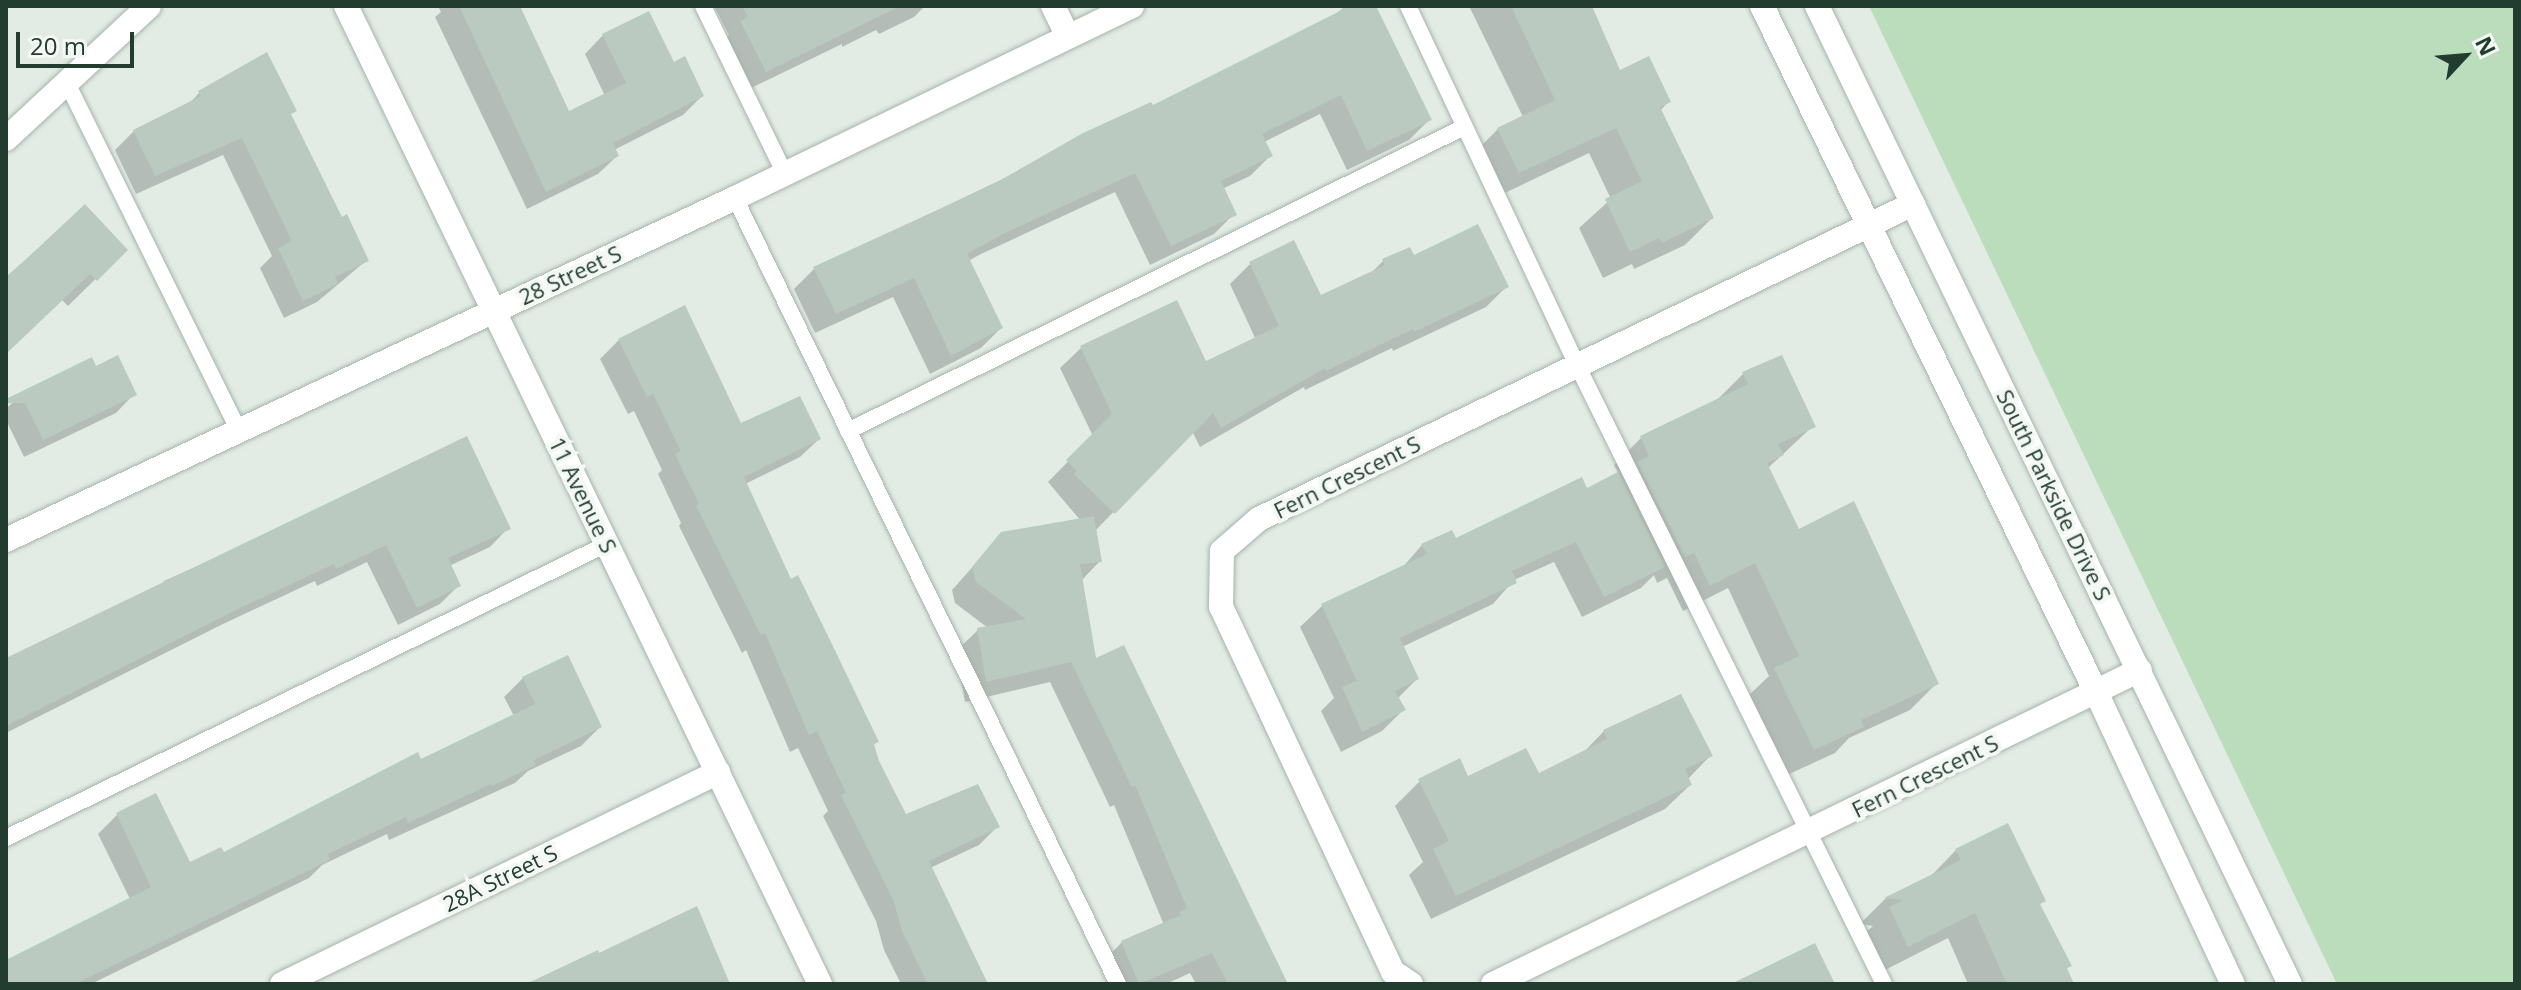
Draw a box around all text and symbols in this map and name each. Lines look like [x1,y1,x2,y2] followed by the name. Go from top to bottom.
[20,16,138,66] scale bar
[2425,16,2505,96] north arrow
[30,29,86,62] text: 20 m
[2469,31,2504,60] text: N
[515,240,625,310] street label: 28 Street S
[1991,385,2117,605] street label: South Parkside Drive S
[1269,430,1425,524] street label: Fern Crescent S
[544,433,622,557] street label: 11 Avenue S
[1847,729,2003,823] street label: Fern Crescent S
[438,839,562,917] street label: 28A Street S

